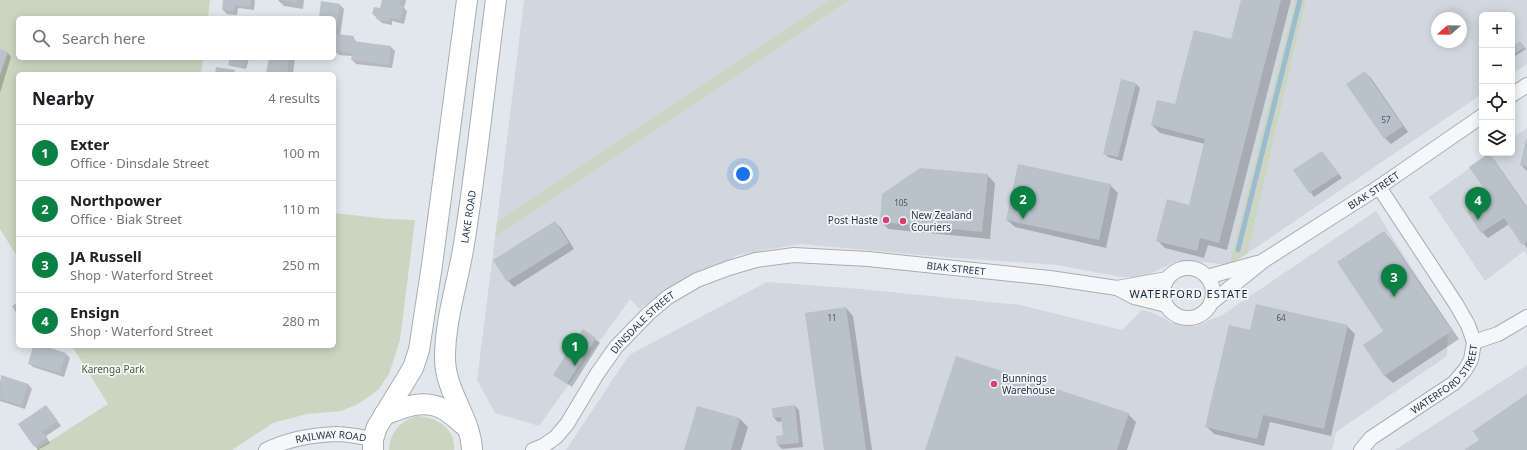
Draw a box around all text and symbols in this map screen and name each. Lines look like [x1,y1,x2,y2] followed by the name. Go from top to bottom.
[1431,12,1467,48] north arrow
[1479,12,1515,156] map controls
[1479,12,1515,48] button: +
[16,16,336,60] search box
[30,27,52,49] icon: search
[62,28,145,48] text: Search here
[1479,48,1515,84] button: −
[1479,84,1515,120] button: locate
[32,87,94,110] text: Nearby
[268,89,320,107] text: 4 results
[1381,114,1391,125] house number: 57
[1479,120,1515,156] button: layers
[70,134,109,154] text: Exter
[41,144,49,162] text: 1
[282,144,320,162] text: 100 m
[70,154,209,172] text: Office · Dinsdale Street
[733,164,753,184] your location
[1345,168,1402,212] street label: BIAK STREET
[1010,186,1036,219] pin: 2
[1465,187,1491,220] pin: 4
[457,189,479,244] street label: LAKE ROAD
[70,190,162,210] text: Northpower
[894,197,908,208] house number: 105
[41,200,49,218] text: 2
[282,200,320,218] text: 110 m
[911,208,972,234] place label: New Zealand Couriers
[70,210,182,228] text: Office · Biak Street
[828,213,878,227] place label: Post Haste
[881,215,891,225] marker: Post Haste
[898,216,908,226] marker: New Zealand Couriers
[70,246,142,266] text: JA Russell
[41,256,49,274] text: 3
[282,256,320,274] text: 250 m
[926,258,987,278] street label: BIAK STREET
[1381,264,1407,297] pin: 3
[70,266,213,284] text: Shop · Waterford Street
[1129,286,1249,301] district label: WATERFORD ESTATE
[607,288,677,356] street label: DINSDALE STREET
[70,302,119,322] text: Ensign
[41,312,49,330] text: 4
[282,312,320,330] text: 280 m
[827,312,837,323] house number: 11
[1276,312,1286,323] house number: 64
[70,322,213,340] text: Shop · Waterford Street
[562,333,588,366] pin: 1
[1408,343,1481,417] street label: WATERFORD STREET
[81,362,145,376] park label: Karenga Park
[1002,371,1055,397] place label: Bunnings Warehouse
[989,379,999,389] marker: Bunnings Warehouse
[294,427,368,446] street label: RAILWAY ROAD

